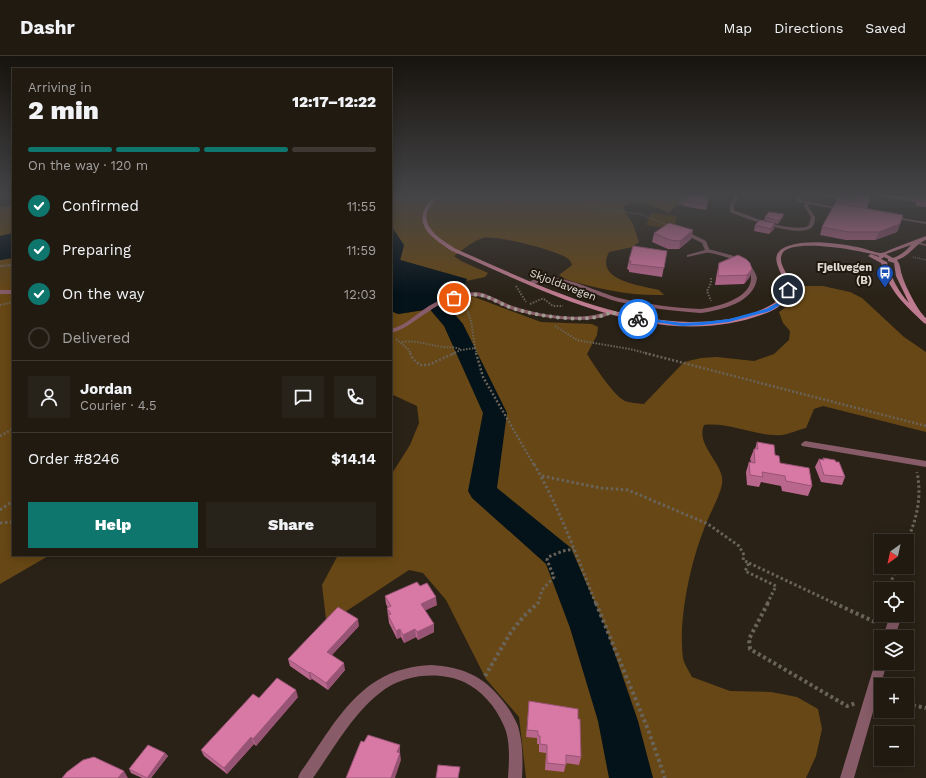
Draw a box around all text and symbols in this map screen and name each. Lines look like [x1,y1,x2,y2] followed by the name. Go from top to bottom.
[20,16,75,39] text: Dashr
[724,20,752,36] text: Map
[774,20,843,36] text: Directions
[865,20,906,36] text: Saved
[28,80,92,95] text: Arriving in
[292,93,376,111] text: 12:17–12:22
[28,95,99,125] text: 2 min
[28,158,148,173] text: On the way · 120 m
[28,195,50,217] icon: check
[62,197,139,215] text: Confirmed
[347,199,376,214] text: 11:55
[28,239,50,261] icon: check
[62,241,131,259] text: Preparing
[346,243,376,258] text: 11:59
[817,261,872,287] place label: Fjellvegen (B)
[875,263,895,288] bus stop icon: Fjellvegen (B)
[528,266,598,304] street label: Skjoldavegen
[771,273,805,307] pin
[777,279,799,301] icon: home
[437,281,471,315] pin
[28,283,50,305] icon: check
[62,285,144,303] text: On the way
[344,287,376,302] text: 12:03
[443,287,465,309] icon: bag
[618,299,658,339] courier
[627,308,649,330] icon: bike
[62,329,130,347] text: Delivered
[28,376,70,418] button: person
[282,376,324,418] button: chat
[334,376,376,418] button: phone
[80,380,132,398] text: Jordan
[80,398,157,413] text: Courier · 4.5
[28,450,119,468] text: Order #8246
[331,450,376,468] text: $14.14
[28,502,198,548] button: Help
[206,502,376,548] button: Share
[874,534,914,574] north arrow
[874,534,914,766] map controls
[874,582,914,622] button: locate
[874,630,914,670] button: layers
[874,678,914,718] button: +
[874,726,914,766] button: −

